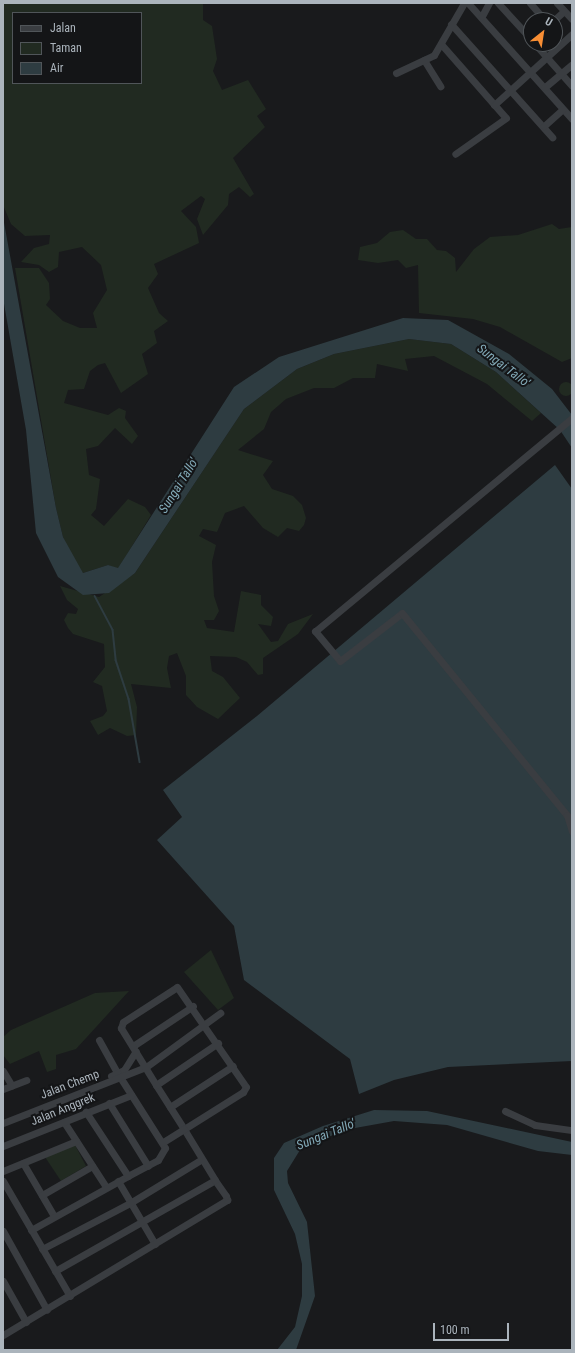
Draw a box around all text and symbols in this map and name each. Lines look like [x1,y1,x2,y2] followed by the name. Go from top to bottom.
[12,12,142,84] legend
[523,12,563,52] north arrow
[543,15,555,29] text: U
[50,21,76,35] text: Jalan
[50,41,82,55] text: Taman
[50,61,63,75] text: Air
[473,341,533,391] water label: Sungai Tallo'
[156,455,202,517] water label: Sungai Tallo'
[39,1067,101,1103] street label: Jalan Chemp
[29,1091,97,1129] street label: Jalan Anggrek
[294,1116,358,1154] water label: Sungai Tallo'
[435,1315,511,1341] scale bar
[440,1323,470,1337] text: 100 m

